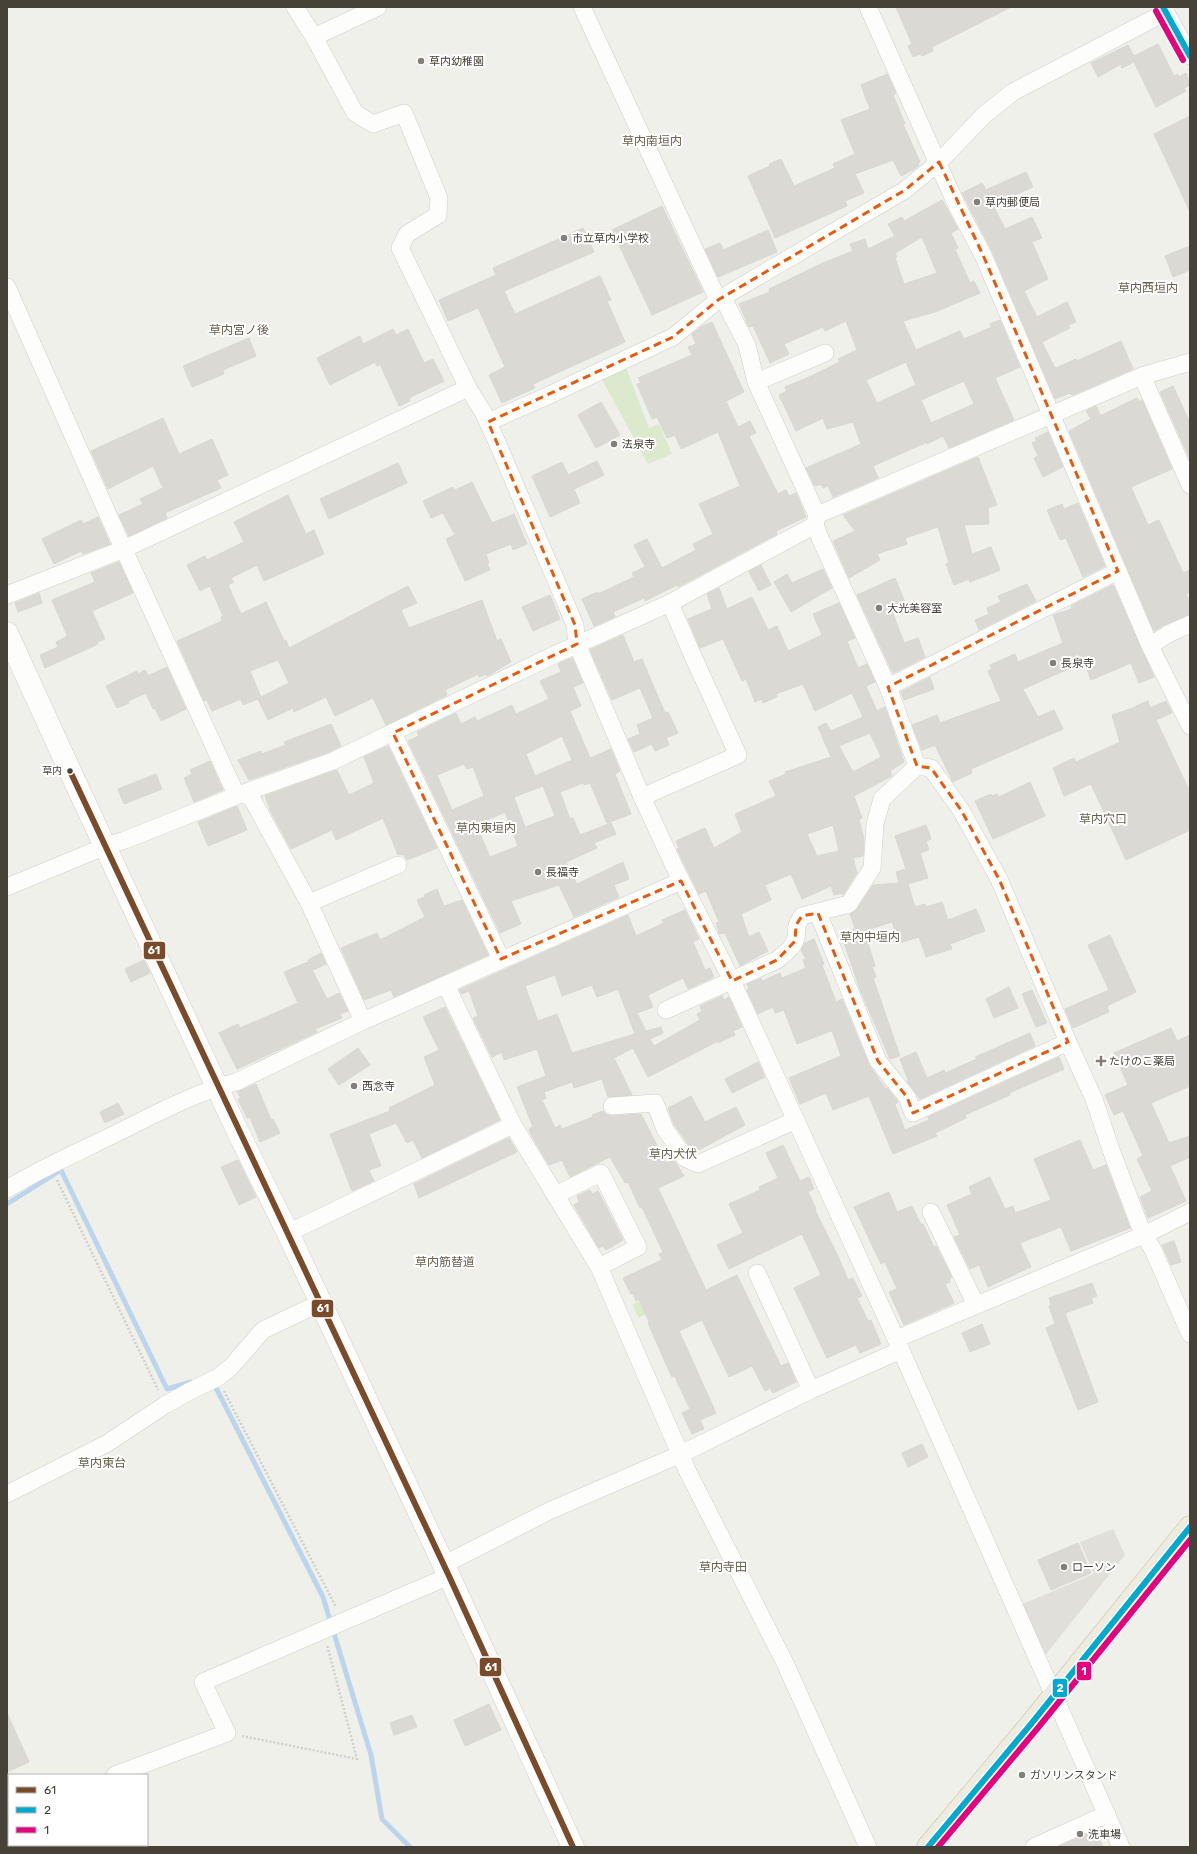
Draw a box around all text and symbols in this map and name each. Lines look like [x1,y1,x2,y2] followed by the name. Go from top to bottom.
[429,55,484,68] place label: 草内幼稚園
[416,56,426,66] marker: 草内幼稚園
[622,134,682,148] district label: 草内南垣内
[985,196,1040,209] place label: 草内郵便局
[972,197,982,207] marker: 草内郵便局
[572,232,649,245] place label: 市立草内小学校
[559,233,569,243] marker: 市立草内小学校
[1118,281,1178,295] district label: 草内西垣内
[209,323,269,337] district label: 草内宮ノ後
[622,438,655,451] place label: 法泉寺
[609,439,619,449] marker: 法泉寺
[887,602,942,615] place label: 大光美容室
[874,603,884,613] marker: 大光美容室
[1061,657,1094,670] place label: 長泉寺
[1048,658,1058,668] marker: 長泉寺
[42,765,62,777] place label: 草内
[65,766,75,776] marker: 草内
[1079,812,1127,826] district label: 草内穴口
[456,821,516,835] district label: 草内東垣内
[546,866,579,879] place label: 長福寺
[533,867,543,877] marker: 長福寺
[840,930,900,944] district label: 草内中垣内
[143,941,166,960] line badge: 61
[148,944,160,957] text: 61
[1109,1055,1175,1068] place label: たけのこ薬局
[1096,1056,1106,1066] marker: たけのこ薬局
[362,1080,395,1093] place label: 西念寺
[349,1081,359,1091] marker: 西念寺
[649,1147,697,1161] district label: 草内犬伏
[415,1255,475,1269] district label: 草内筋替道
[311,1299,334,1318] line badge: 61
[317,1302,329,1315] text: 61
[78,1456,126,1470] district label: 草内東台
[699,1560,747,1574] district label: 草内寺田
[1072,1561,1116,1574] place label: ローソン
[1059,1562,1069,1572] marker: ローソン
[479,1657,502,1677] line badge: 61
[485,1661,497,1674] text: 61
[1076,1661,1092,1681] line badge: 1
[1081,1665,1087,1678] text: 1
[1052,1678,1068,1698] line badge: 2
[1056,1682,1064,1695] text: 2
[1030,1769,1118,1782] place label: ガソリンスタンド
[1017,1770,1027,1780] marker: ガソリンスタンド
[8,1774,148,1846] legend
[44,1783,56,1797] text: 61
[44,1803,51,1817] text: 2
[44,1823,49,1837] text: 1
[1088,1828,1121,1841] place label: 洗車場
[1075,1829,1085,1839] marker: 洗車場

